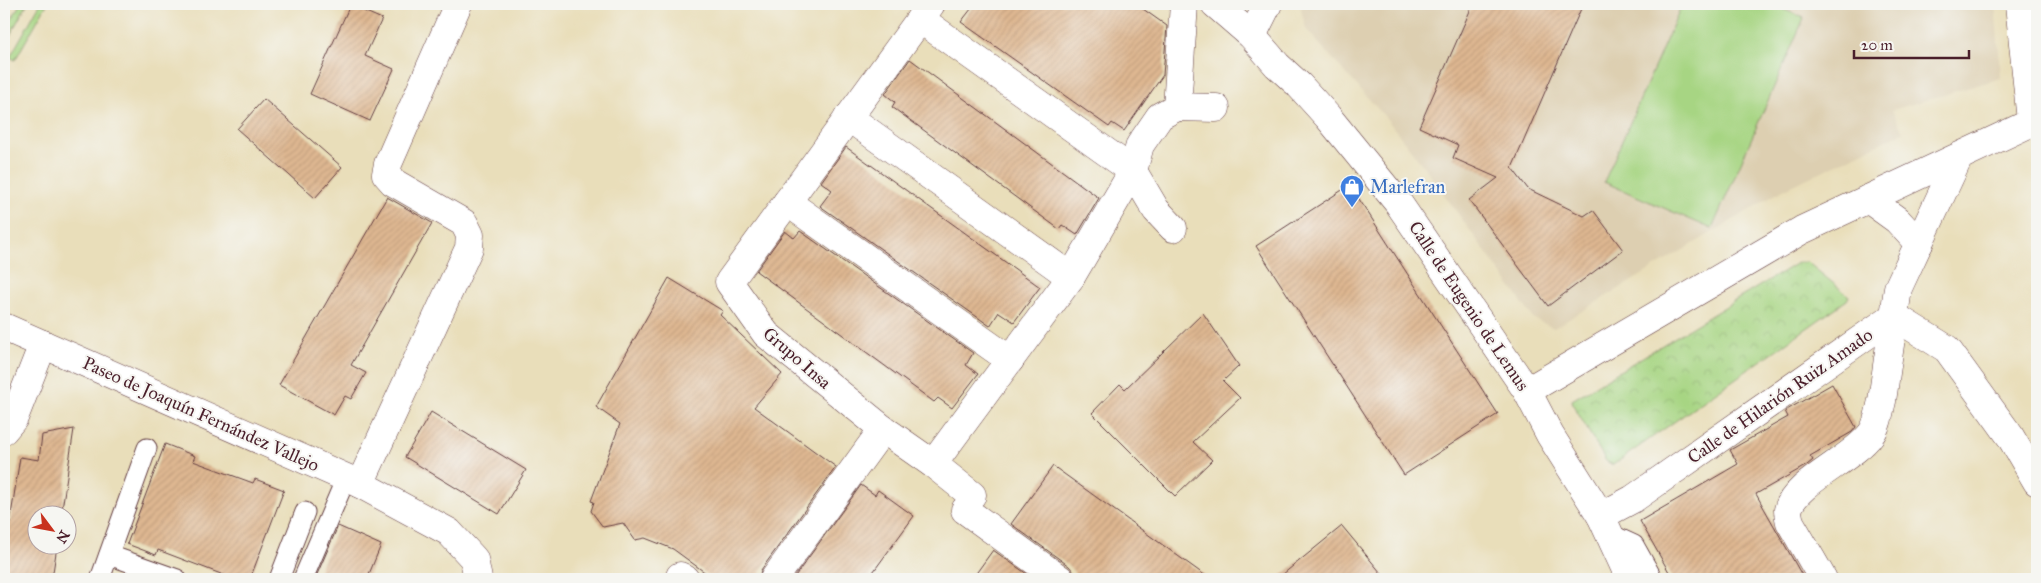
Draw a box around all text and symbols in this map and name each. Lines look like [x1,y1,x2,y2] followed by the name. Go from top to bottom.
[1854,28,1968,60] scale bar
[1861,36,1893,54] text: 20 m
[1339,174,1365,208] shop icon: Marlefran
[1370,176,1446,198] place label: Marlefran
[1403,217,1534,396] street label: Calle de Eugenio de Lemus
[758,322,836,394] street label: Grupo Insa
[1683,324,1877,468] street label: Calle de Hilarión Ruiz Amado
[79,352,323,477] street label: Paseo de Joaquín Fernández Vallejo
[28,506,78,556] north arrow
[52,527,73,546] text: N

